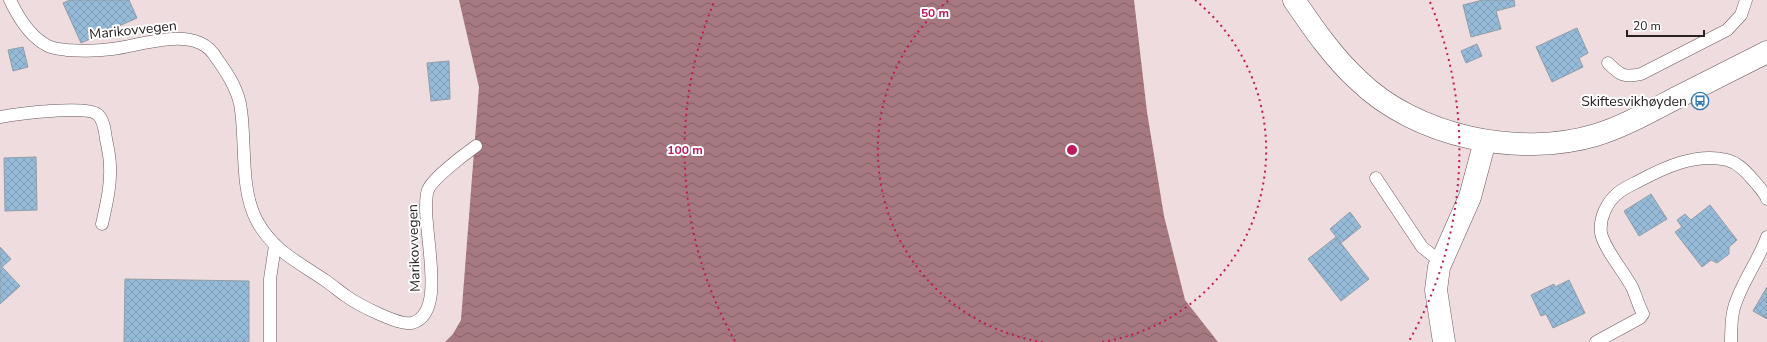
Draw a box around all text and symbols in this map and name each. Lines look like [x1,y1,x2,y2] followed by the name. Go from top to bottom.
[921,5,949,21] text: 50 m
[1627,12,1704,38] scale bar
[88,16,178,44] street label: Marikovvegen
[1633,18,1661,34] text: 20 m
[1690,91,1710,111] bus stop icon: Skiftesvikhøyden
[1581,92,1687,111] place label: Skiftesvikhøyden
[667,142,703,158] text: 100 m
[1065,143,1079,157] centre of rings
[403,204,425,292] street label: Marikovvegen

